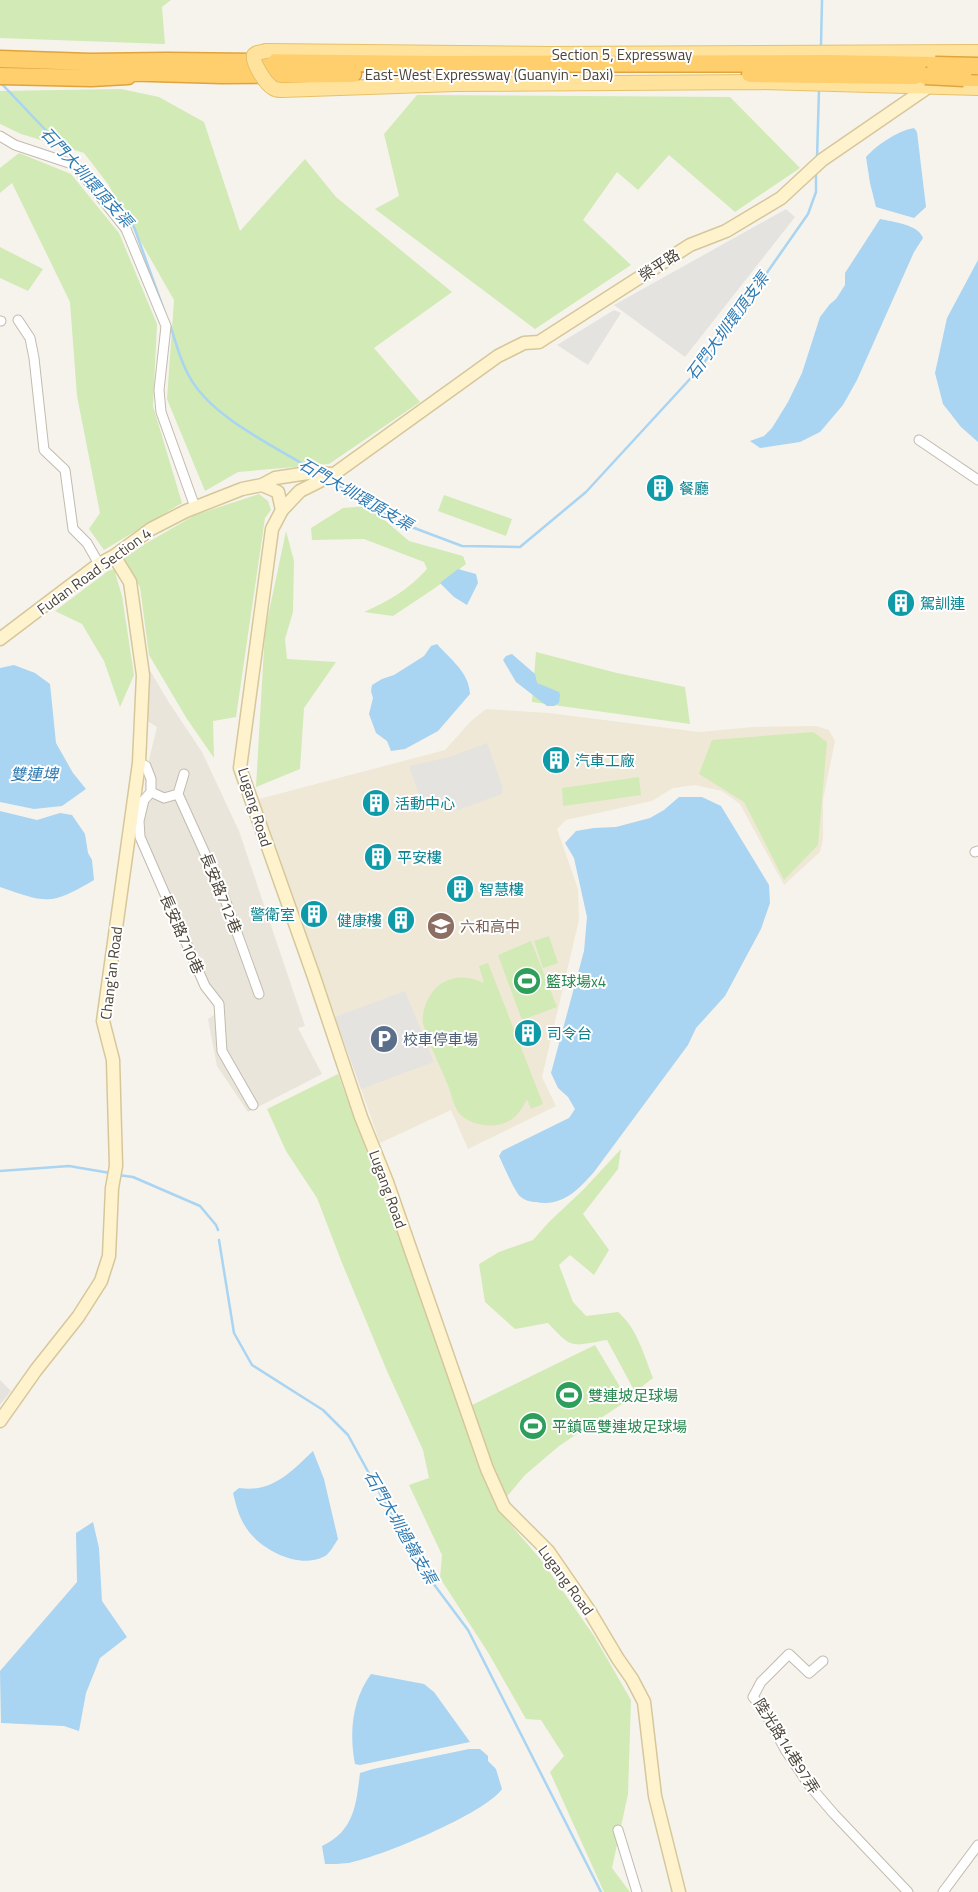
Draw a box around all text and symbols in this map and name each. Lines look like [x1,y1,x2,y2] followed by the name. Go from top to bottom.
[552,43,692,66] street label: Section 5, Expressway
[365,63,613,86] street label: East-West Expressway (Guanyin - Daxi)
[35,121,140,234] water label: 石門大圳環頂支渠
[634,243,684,287] street label: 榮平路
[680,266,775,385] water label: 石門大圳環頂支渠
[295,452,419,537] water label: 石門大圳環頂支渠
[645,473,675,503] building icon: 餐廳
[679,477,709,500] place label: 餐廳
[32,522,156,620] street label: Fudan Road Section 4
[886,588,916,618] building icon: 駕訓連
[920,592,965,615] place label: 駕訓連
[541,745,571,775] building icon: 汽車工廠
[575,749,635,772] place label: 汽車工廠
[10,762,60,786] water label: 雙連埤
[232,765,278,849] street label: Lugang Road
[361,788,391,818] building icon: 活動中心
[395,792,455,815] place label: 活動中心
[363,842,393,872] building icon: 平安樓
[397,846,442,869] place label: 平安樓
[194,849,248,937] street label: 長安路712巷
[445,874,475,904] building icon: 智慧樓
[479,878,524,901] place label: 智慧樓
[154,890,210,978] street label: 長安路710巷
[299,899,329,929] building icon: 警衛室
[250,903,295,926] place label: 警衛室
[386,905,416,935] building icon: 健康樓
[337,909,382,932] place label: 健康樓
[426,911,456,941] school or university icon: 六和高中
[460,915,520,938] place label: 六和高中
[94,925,128,1021] street label: Chang'an Road
[512,966,542,996] sports icon: 籃球場x4
[546,970,606,993] place label: 籃球場x4
[513,1018,543,1048] building icon: 司令台
[547,1022,592,1045] place label: 司令台
[369,1024,399,1054] parking icon: 校車停車場
[403,1028,478,1051] place label: 校車停車場
[363,1147,413,1231] street label: Lugang Road
[554,1380,584,1410] sports icon: 雙連坡足球場
[588,1384,678,1407] place label: 雙連坡足球場
[518,1411,548,1441] sports icon: 平鎮區雙連坡足球場
[552,1415,687,1438] place label: 平鎮區雙連坡足球場
[359,1466,444,1590] water label: 石門大圳過嶺支渠
[533,1540,599,1620] street label: Lugang Road
[748,1694,826,1798] street label: 陸光路14巷97弄

